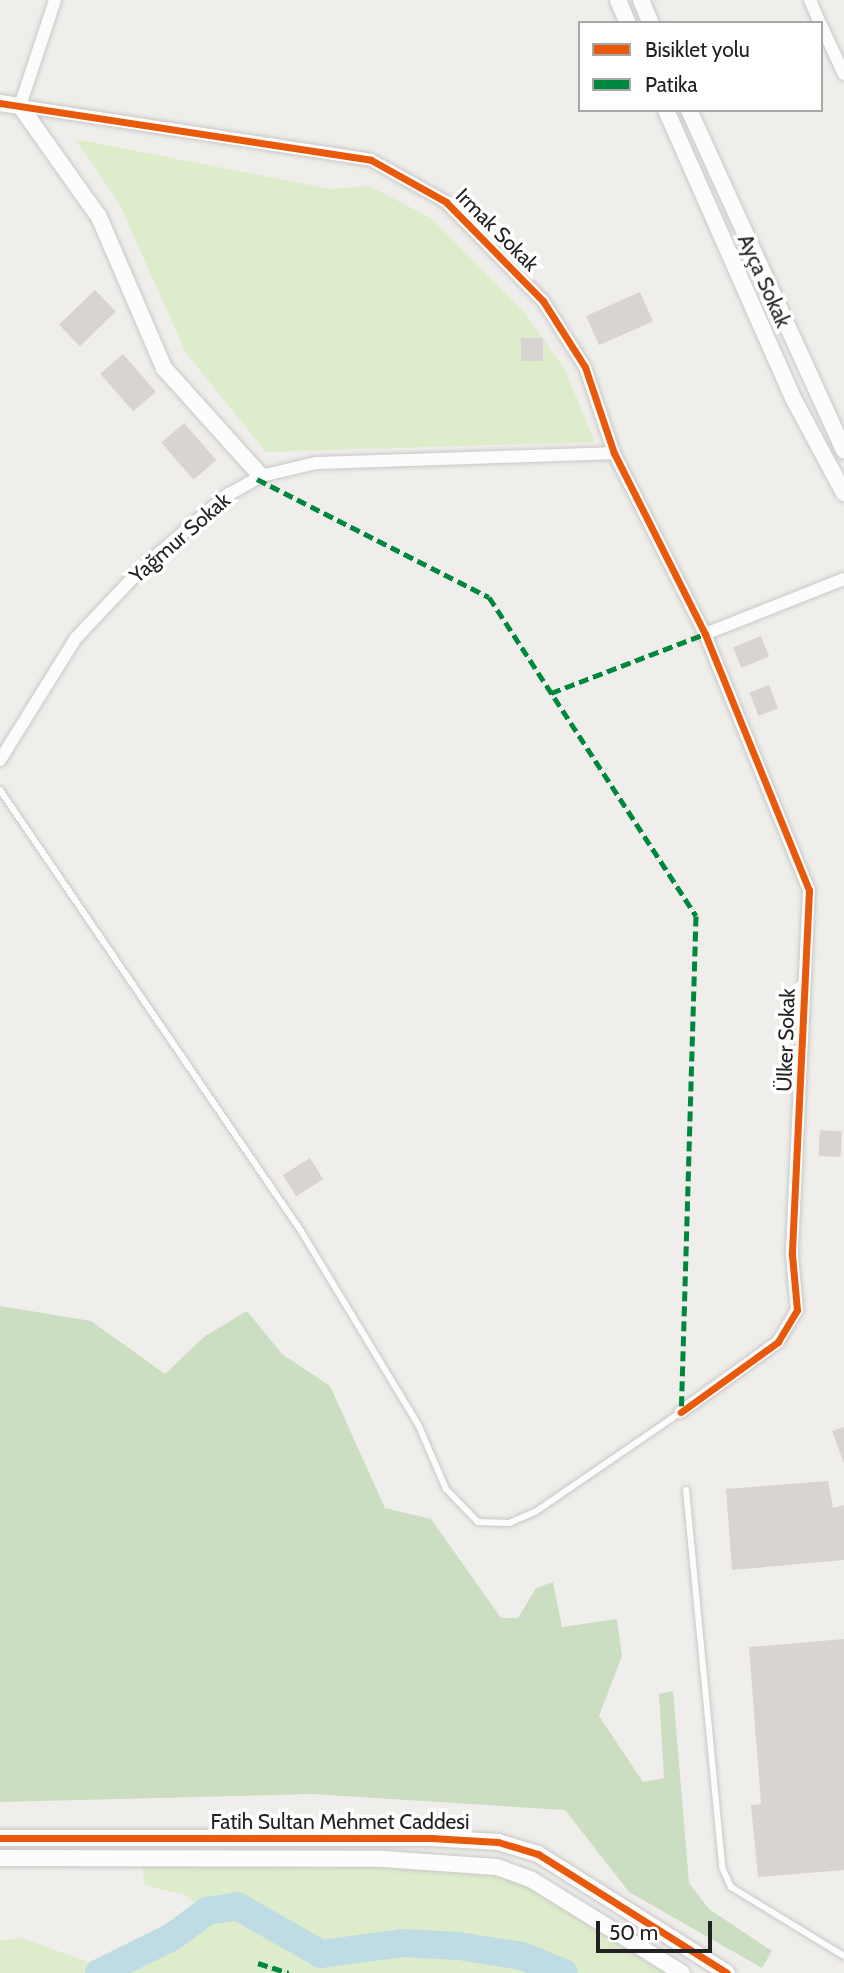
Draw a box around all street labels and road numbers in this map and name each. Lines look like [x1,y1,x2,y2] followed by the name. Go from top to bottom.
[450,183,544,277] street label: Irmak Sokak
[732,230,796,332] street label: Ayça Sokak
[125,488,235,588] street label: Yağmur Sokak
[772,988,800,1092] street label: Ülker Sokak
[210,1809,470,1835] street label: Fatih Sultan Mehmet Caddesi

